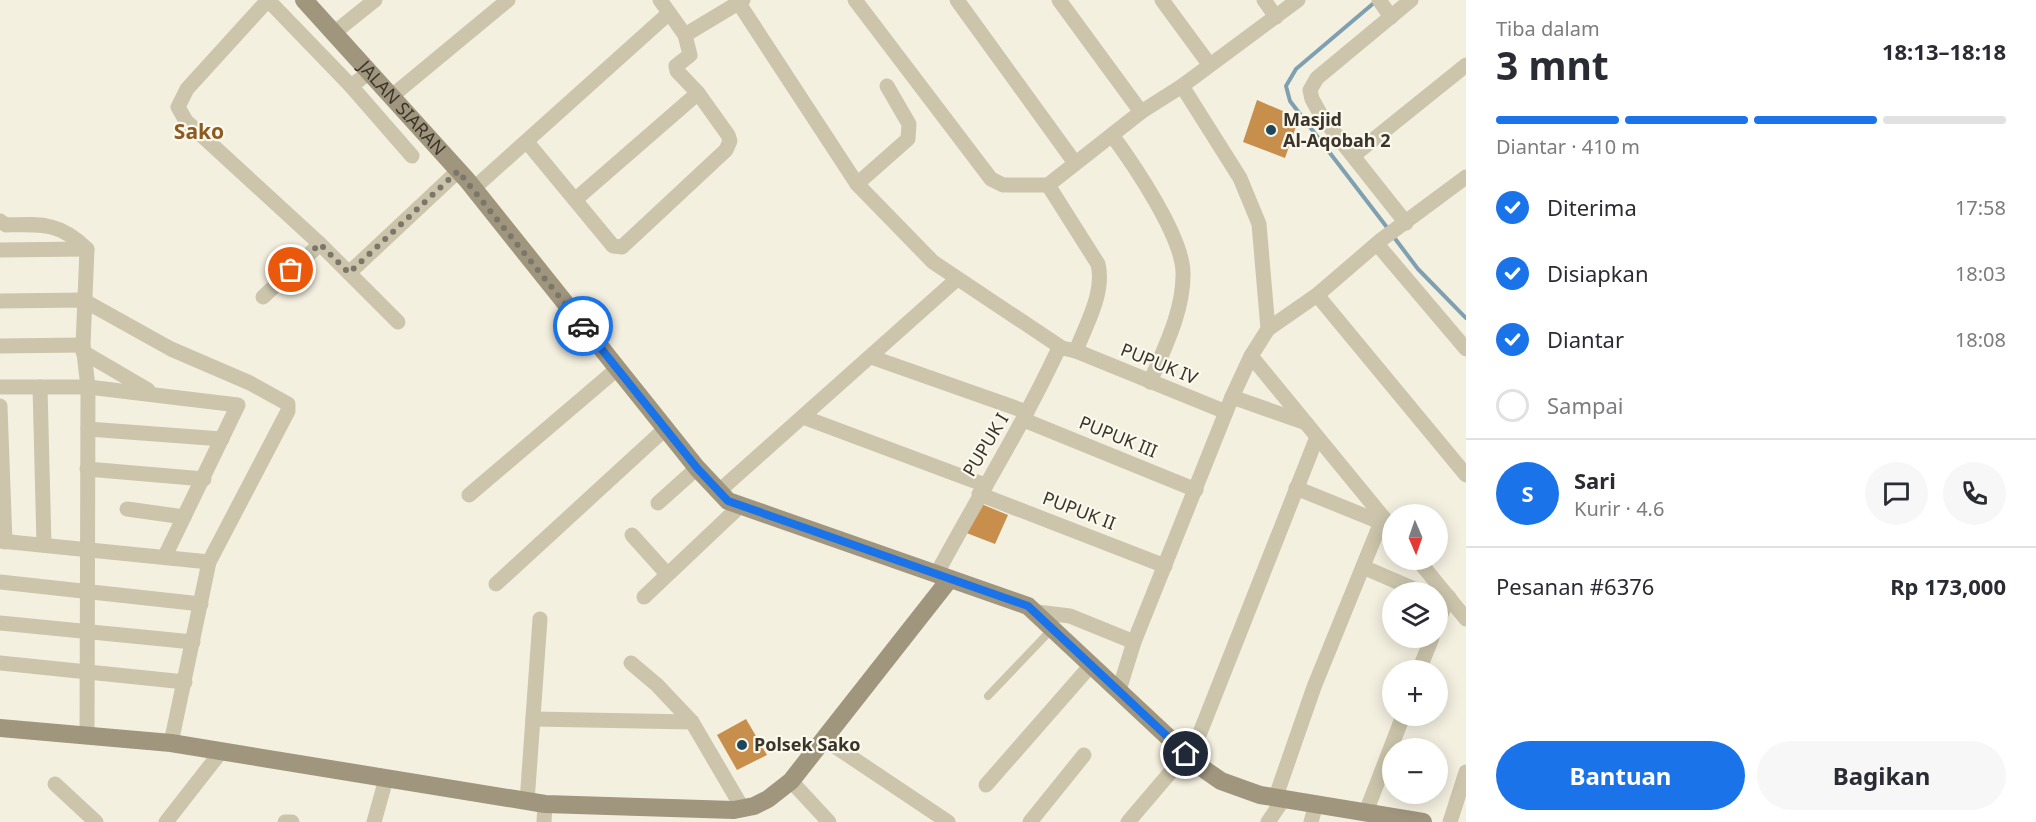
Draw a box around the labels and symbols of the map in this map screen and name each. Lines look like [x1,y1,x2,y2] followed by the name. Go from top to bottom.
[352,54,452,160] street label: JALAN SIARAN
[1283,107,1391,152] place label: Masjid Al-Aqobah 2
[174,117,224,145] district label: Sako
[1264,123,1278,137] marker: Masjid Al-Aqobah 2
[265,244,316,295] pin
[553,296,613,356] courier
[1117,337,1202,389] street label: PUPUK IV
[957,408,1013,481] street label: PUPUK I
[1076,410,1161,463] street label: PUPUK III
[1040,485,1119,535] street label: PUPUK II
[1382,504,1448,570] north arrow
[1160,728,1211,779] pin
[754,732,861,756] place label: Polsek Sako
[735,738,749,752] marker: Polsek Sako

